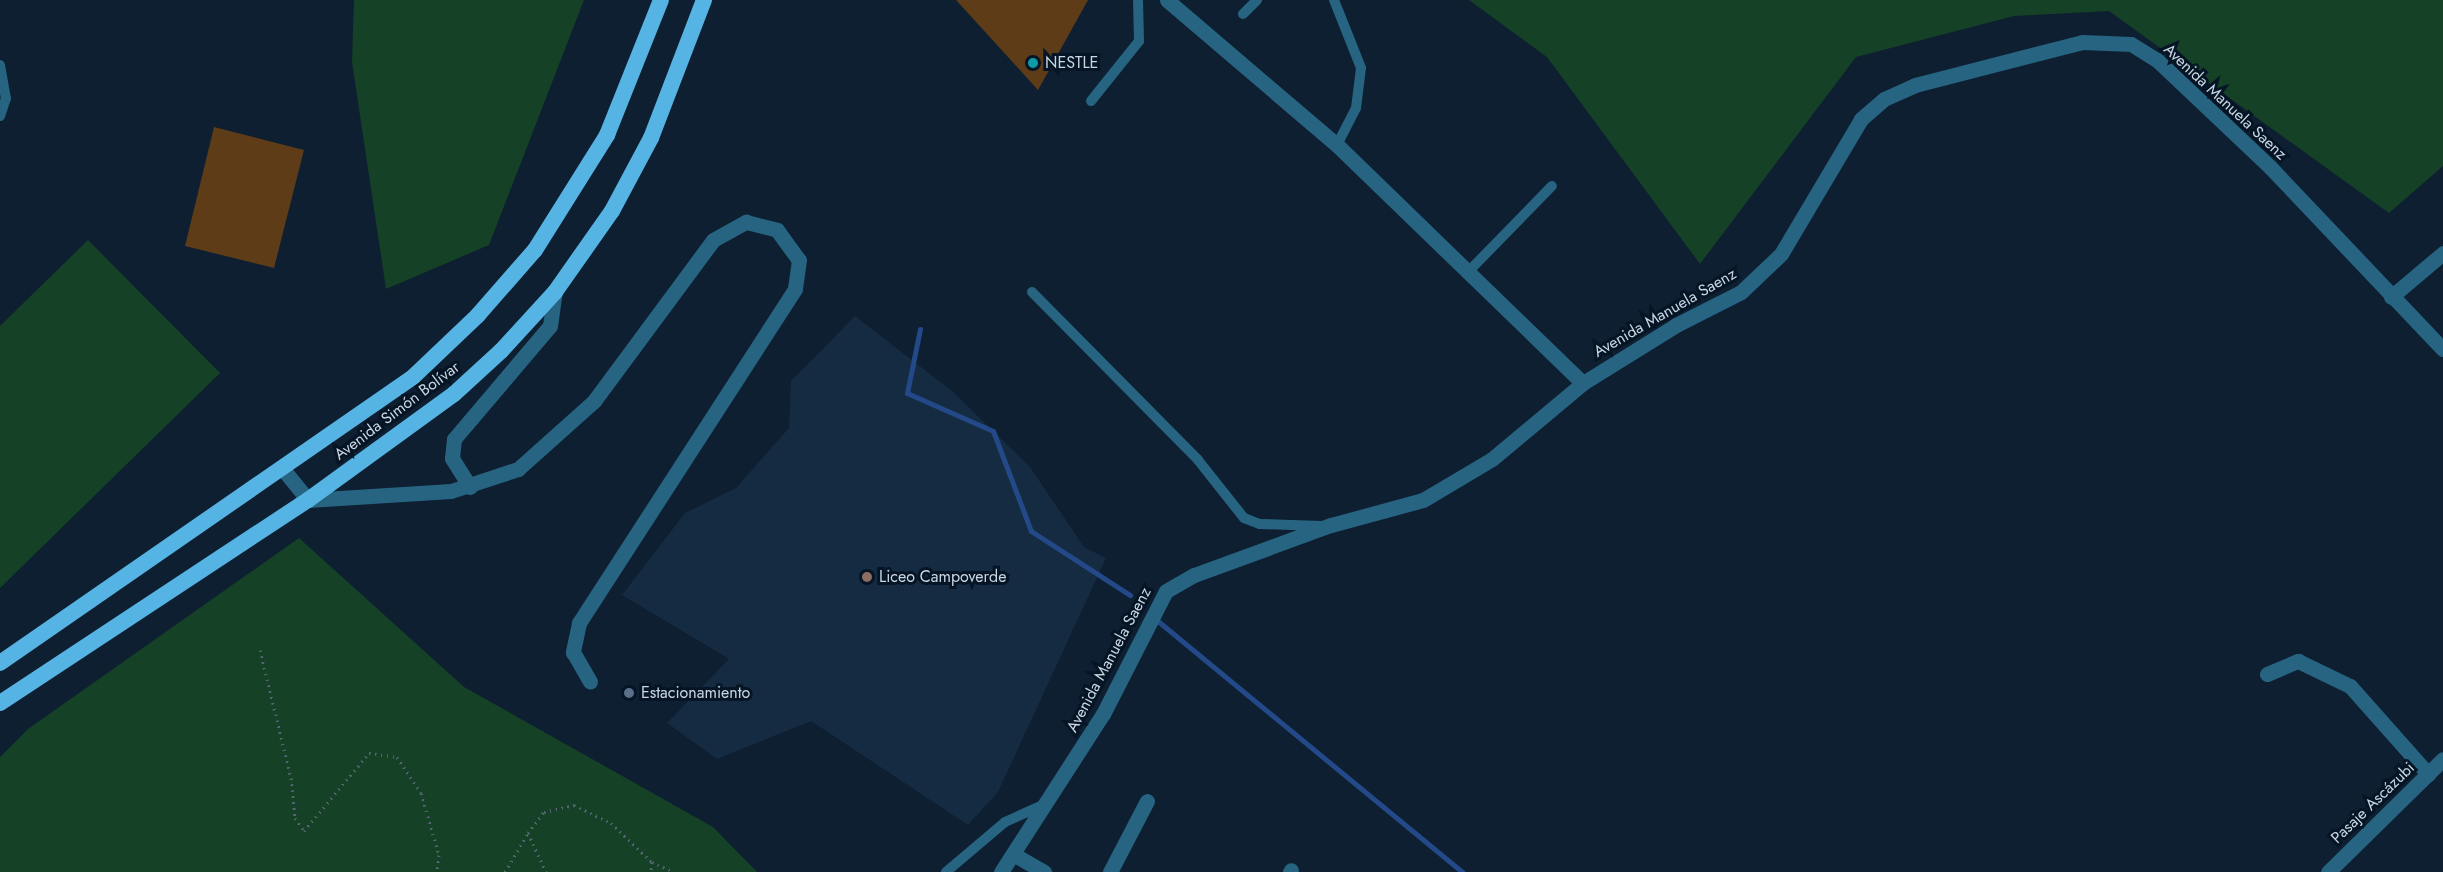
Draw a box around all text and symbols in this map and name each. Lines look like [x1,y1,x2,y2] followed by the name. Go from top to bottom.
[2159,40,2291,164] street label: Avenida Manuela Saenz
[1045,53,1098,73] place label: NESTLE
[1026,56,1040,70] marker: NESTLE
[1590,264,1740,362] street label: Avenida Manuela Saenz
[331,358,463,464] street label: Avenida Simón Bolívar
[879,567,1006,587] place label: Liceo Campoverde
[860,570,874,584] marker: Liceo Campoverde
[1063,584,1155,736] street label: Avenida Manuela Saenz
[641,683,750,703] place label: Estacionamiento
[622,686,636,700] marker: Estacionamiento
[2327,758,2419,848] street label: Pasaje Ascázubi

